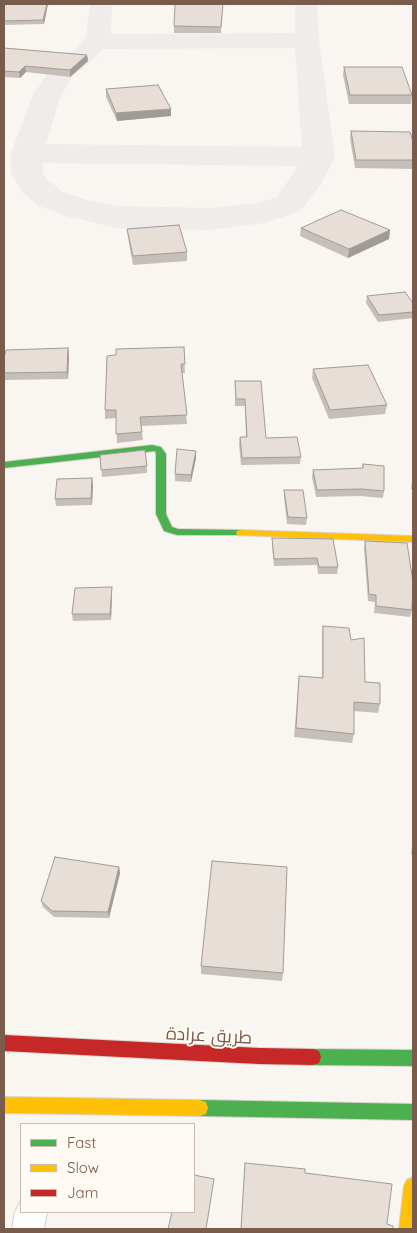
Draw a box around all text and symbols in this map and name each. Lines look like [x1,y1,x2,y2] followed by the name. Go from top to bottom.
[165,1023,253,1049] street label: طريق عرادة
[20,1123,195,1213] legend
[67,1133,96,1152] text: Fast
[67,1158,99,1177] text: Slow
[67,1183,98,1202] text: Jam

